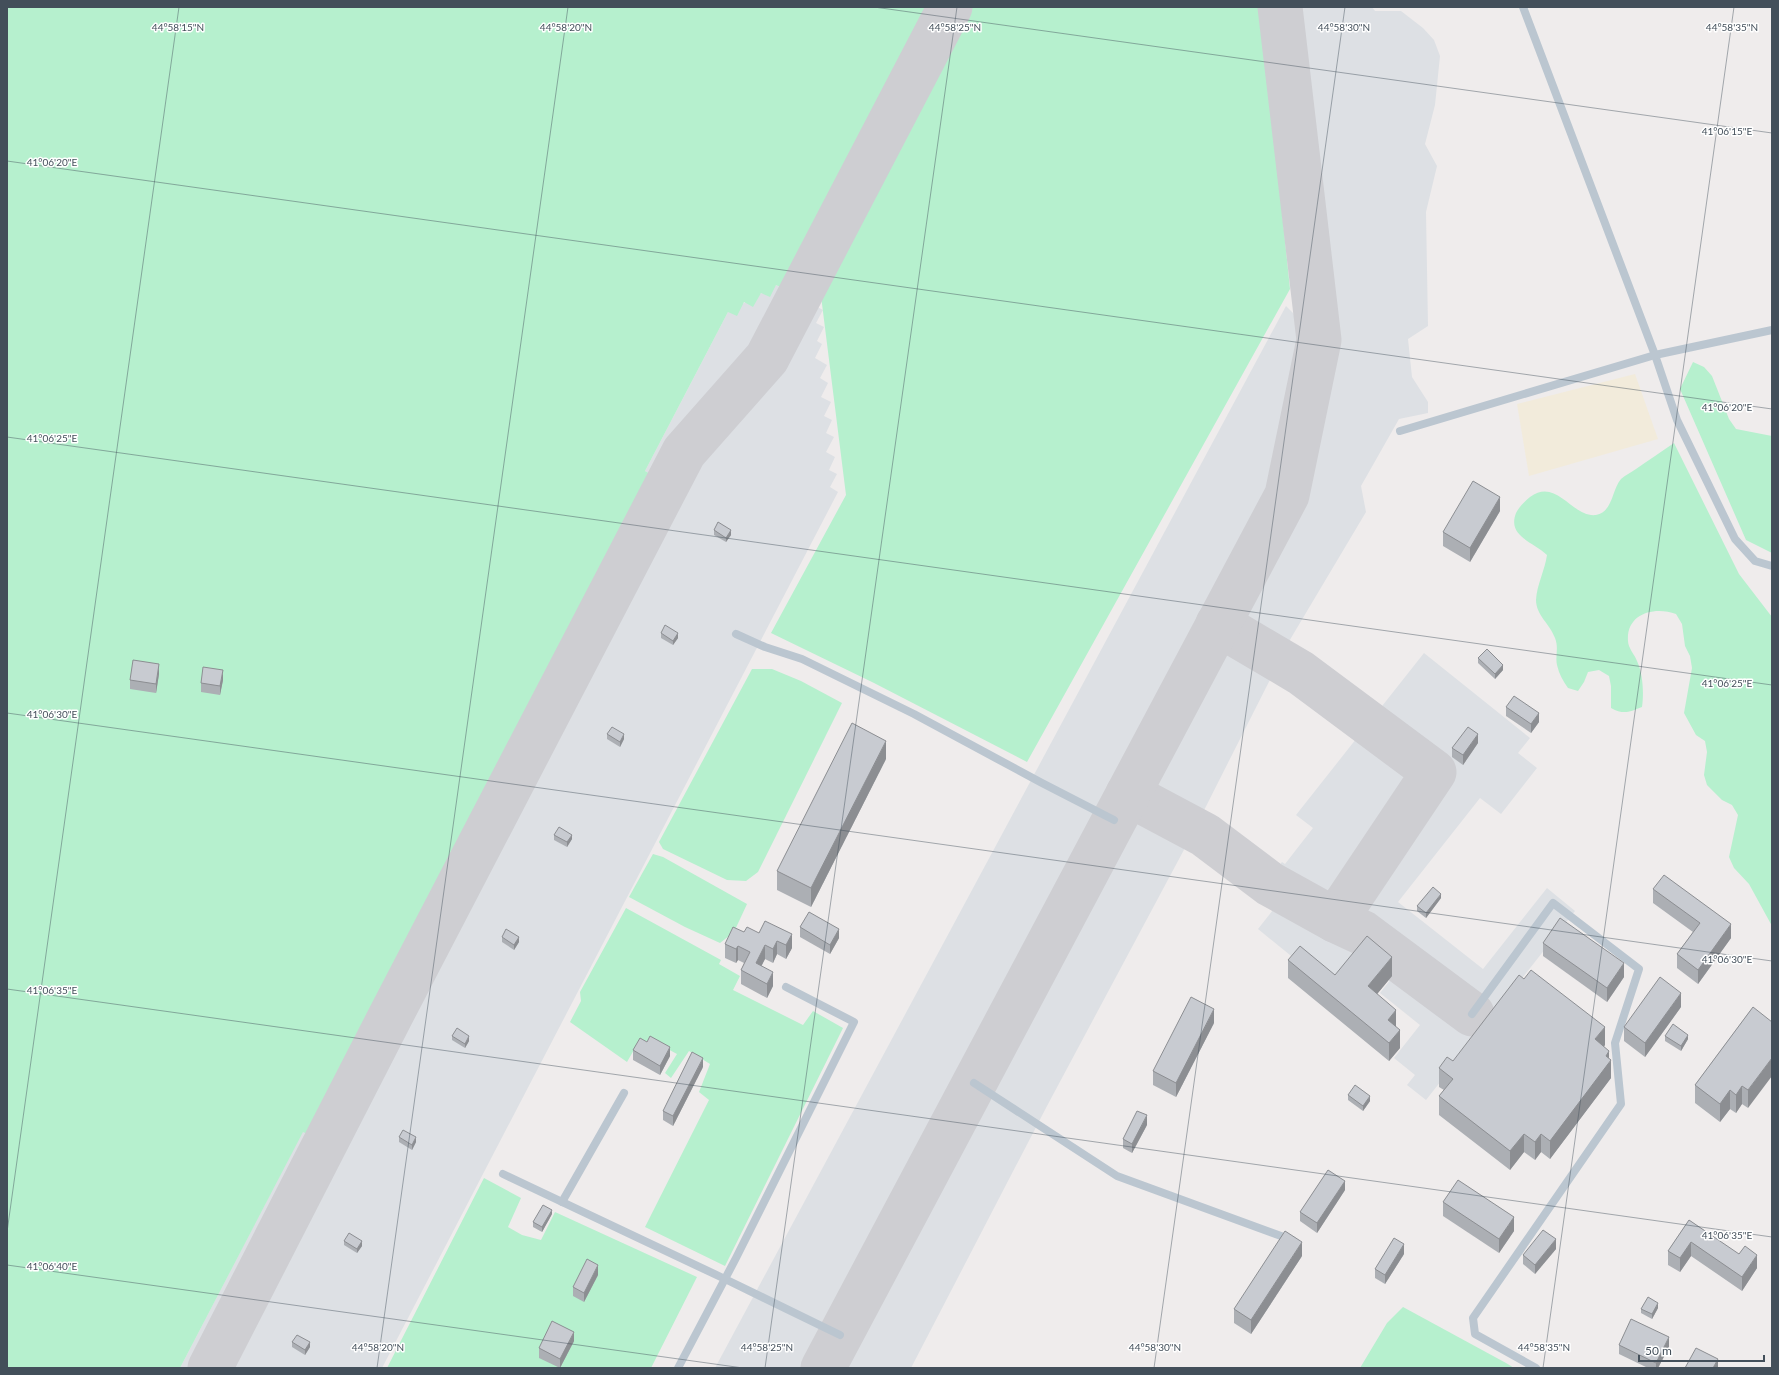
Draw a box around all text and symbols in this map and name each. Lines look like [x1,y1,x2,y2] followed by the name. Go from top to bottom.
[152,21,204,33] text: 44°58'15"N
[540,21,592,33] text: 44°58'20"N
[929,21,981,33] text: 44°58'25"N
[1318,21,1370,33] text: 44°58'30"N
[1706,21,1758,33] text: 44°58'35"N
[1702,125,1752,137] text: 41°06'15"E
[27,156,77,168] text: 41°06'20"E
[1702,401,1752,413] text: 41°06'20"E
[27,432,77,444] text: 41°06'25"E
[1702,677,1752,689] text: 41°06'25"E
[27,708,77,720] text: 41°06'30"E
[1702,953,1752,965] text: 41°06'30"E
[27,984,77,996] text: 41°06'35"E
[1702,1229,1752,1241] text: 41°06'35"E
[27,1260,77,1272] text: 41°06'40"E
[1639,1337,1764,1363] scale bar
[352,1341,404,1353] text: 44°58'20"N
[741,1341,793,1353] text: 44°58'25"N
[1129,1341,1181,1353] text: 44°58'30"N
[1518,1341,1570,1353] text: 44°58'35"N
[1645,1343,1672,1358] text: 50 m

